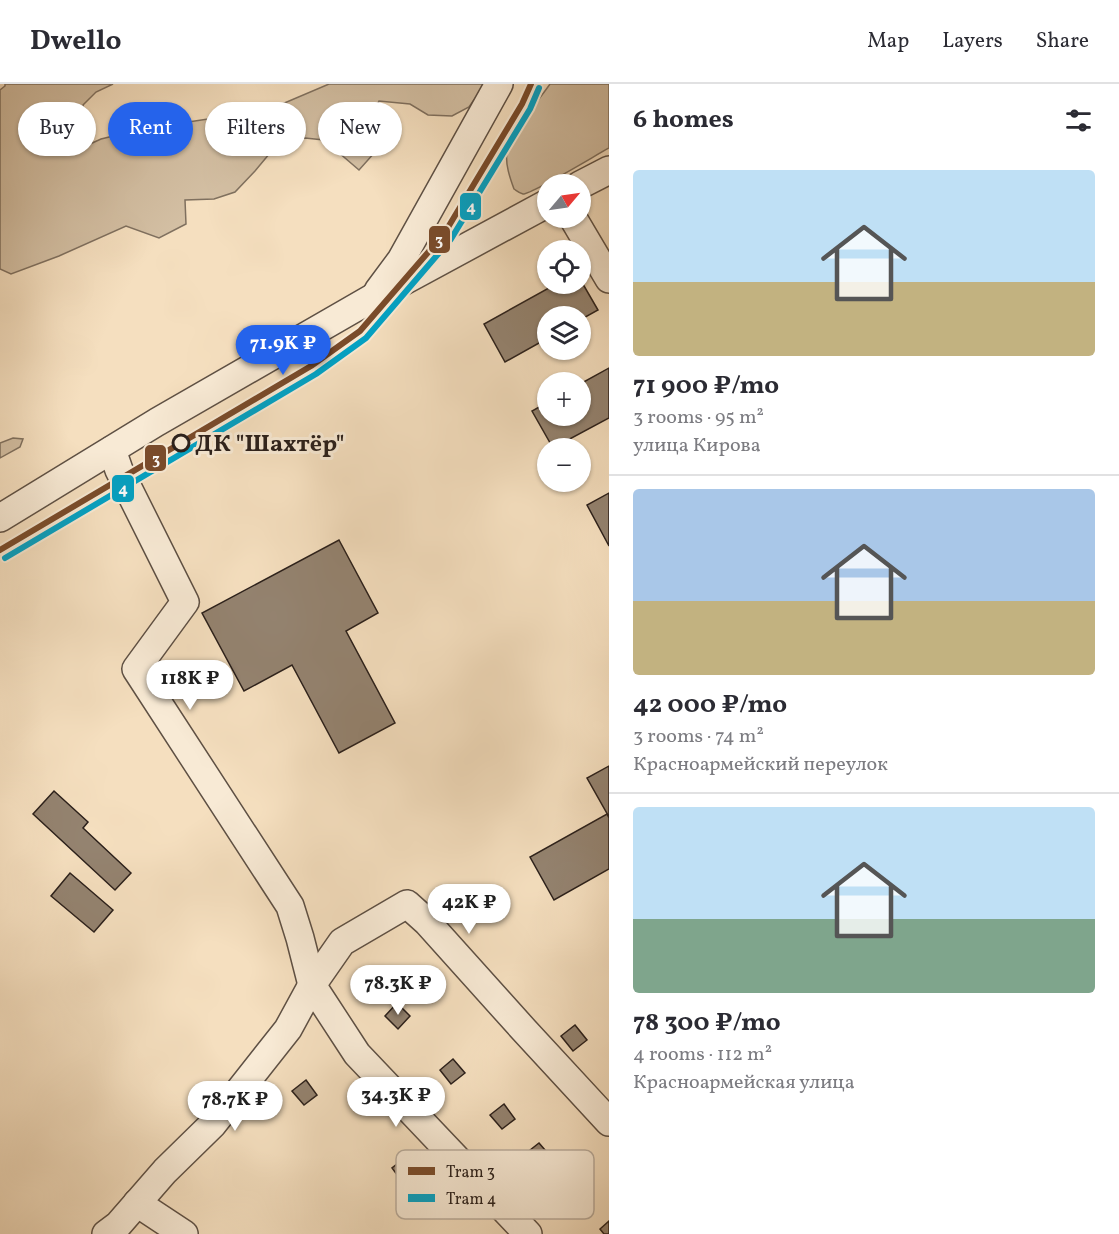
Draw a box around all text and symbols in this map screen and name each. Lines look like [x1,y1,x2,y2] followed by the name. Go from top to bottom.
[30,22,122,61] text: Dwello
[867,27,909,56] text: Map
[942,27,1003,56] text: Layers
[1036,27,1089,56] text: Share
[18,102,96,156] chip: Buy
[108,102,193,156] chip: Rent
[205,102,306,156] chip: Filters
[318,102,402,156] chip: New
[633,102,734,138] text: 6 homes
[1062,104,1095,137] icon: filters
[537,174,591,228] north arrow
[537,174,591,492] map controls
[459,192,482,221] line badge: 4
[466,197,476,219] text: 4
[810,209,918,317] icon: home
[428,225,451,254] line badge: 3
[435,230,443,252] text: 3
[537,240,591,294] button: locate
[537,306,591,360] button: layers
[228,325,338,376] pin: 71.9K ₽
[250,330,316,358] text: 71.9K ₽
[633,368,779,404] text: 71 900 ₽/mo
[537,372,591,426] button: +
[633,404,764,432] text: 3 rooms · 95 m²
[195,428,345,462] place label: ДК "Шахтёр"
[633,432,761,460] text: улица Кирова
[172,434,190,452] marker: ДК "Шахтёр"
[537,438,591,492] button: −
[144,444,167,472] line badge: 3
[152,449,160,471] text: 3
[111,474,135,503] line badge: 4
[118,479,128,501] text: 4
[810,528,918,636] icon: home
[141,660,239,711] pin: 118K ₽
[160,665,220,693] text: 118K ₽
[633,687,787,723] text: 42 000 ₽/mo
[633,723,764,751] text: 3 rooms · 74 m²
[633,751,888,779] text: Красноармейский переулок
[810,846,918,954] icon: home
[427,884,511,935] pin: 42K ₽
[442,889,496,917] text: 42K ₽
[343,965,453,1016] pin: 78.3K ₽
[364,970,432,998] text: 78.3K ₽
[633,1005,781,1041] text: 78 300 ₽/mo
[633,1041,772,1069] text: 4 rooms · 112 m²
[633,1069,855,1097] text: Красноармейская улица
[341,1077,451,1128] pin: 34.3K ₽
[180,1081,290,1132] pin: 78.7K ₽
[361,1082,431,1110] text: 34.3K ₽
[202,1086,268,1114] text: 78.7K ₽
[396,1150,594,1219] legend
[446,1162,495,1184] text: Tram 3
[446,1189,496,1211] text: Tram 4

